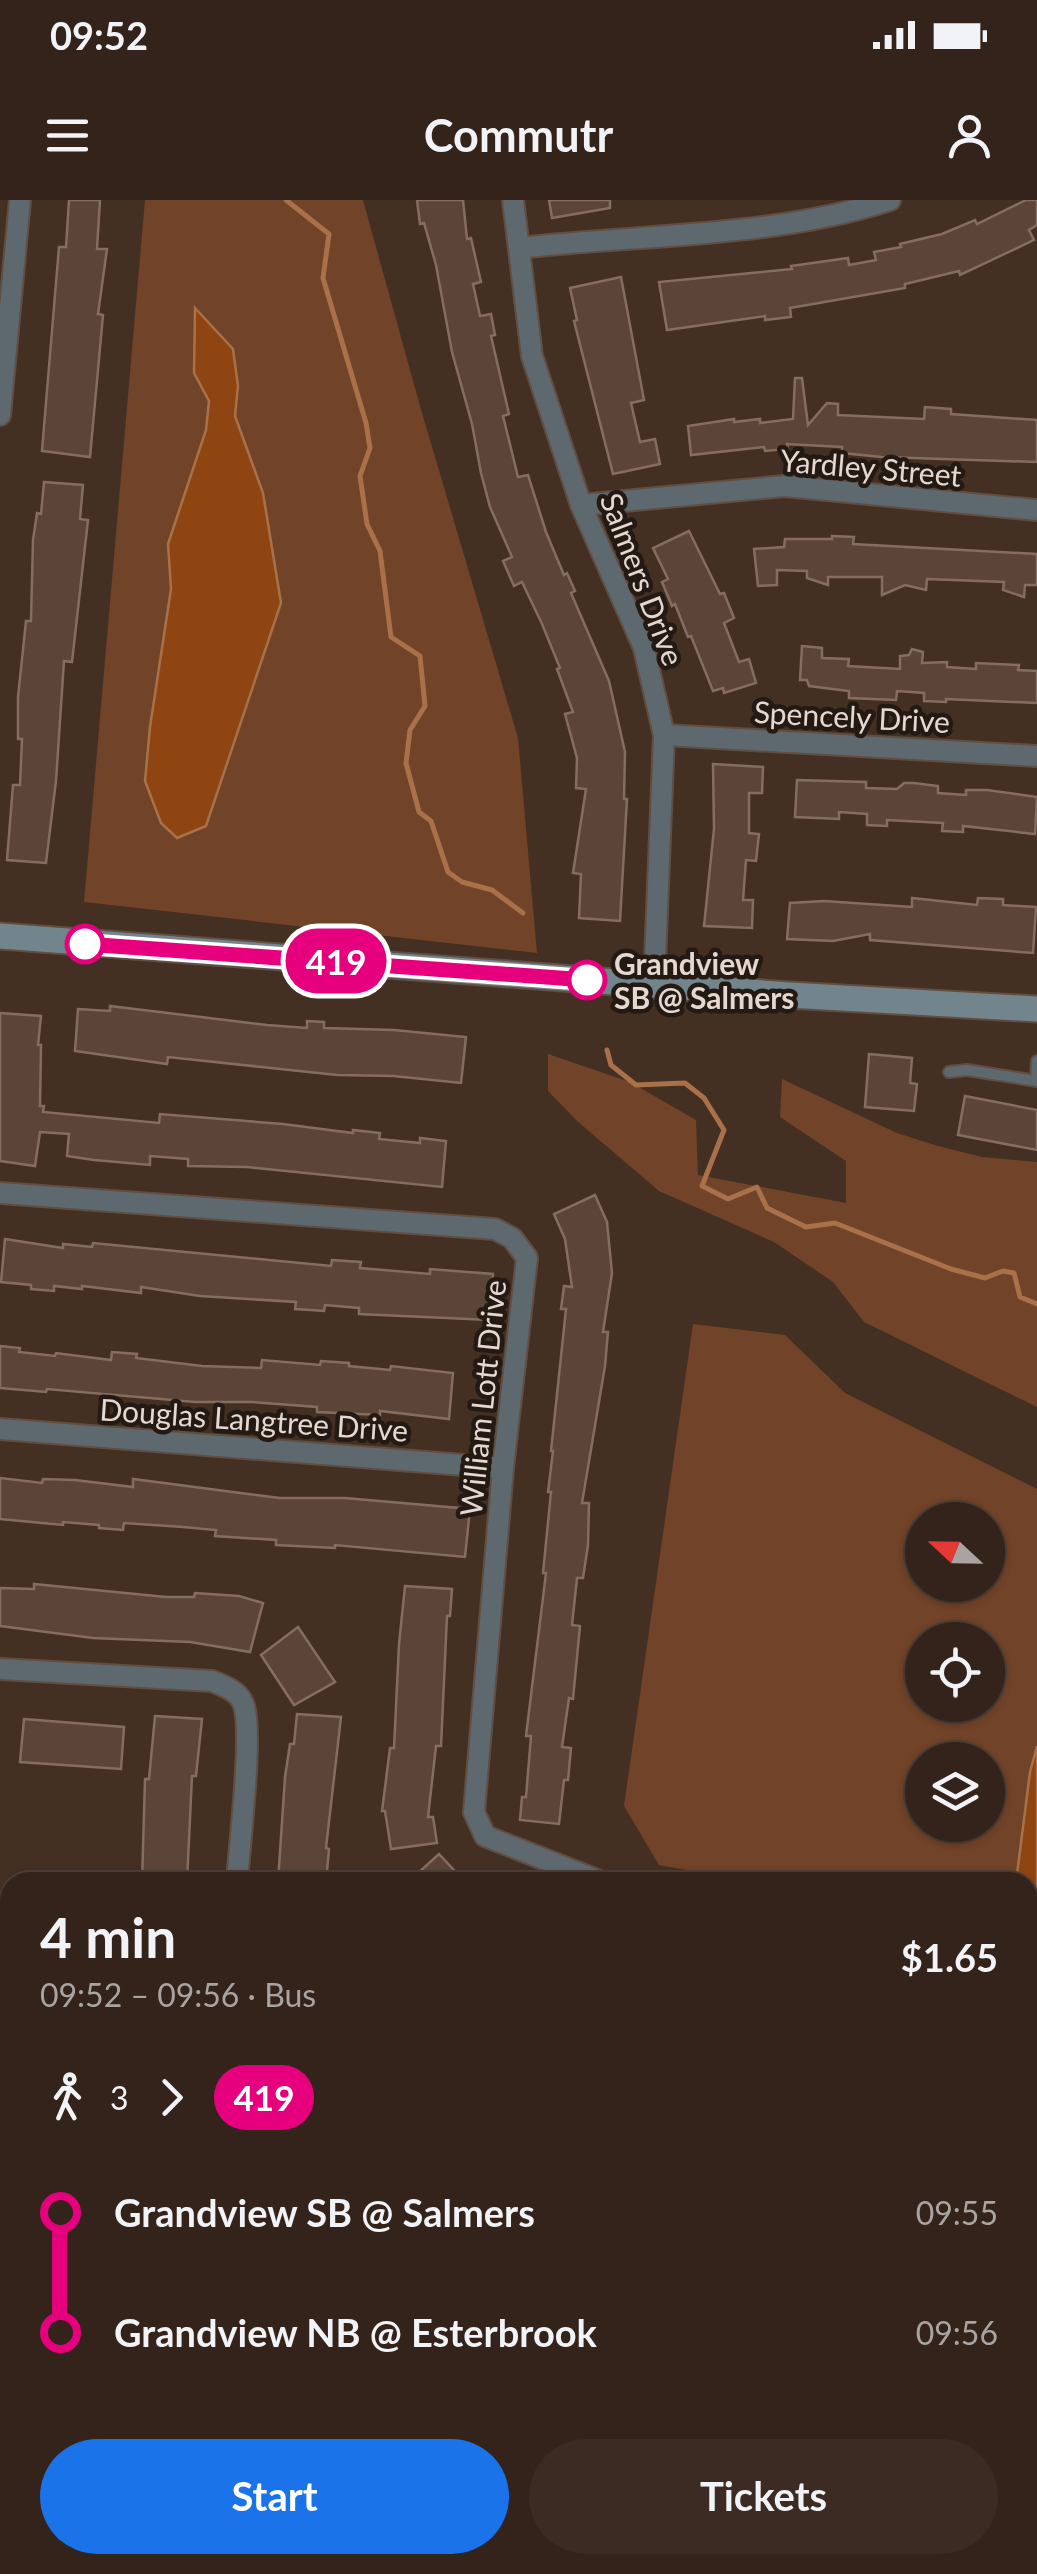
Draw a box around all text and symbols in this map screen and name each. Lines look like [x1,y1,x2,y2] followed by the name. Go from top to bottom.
[50,12,148,58] text: 09:52
[40,108,95,163] icon: menu
[424,108,613,162] text: Commutr
[942,108,997,163] icon: person
[779,441,963,493] street label: Yardley Street
[594,488,692,670] street label: Salmers Drive
[753,693,951,739] street label: Spencely Drive
[66,925,104,963] unlabelled marker
[278,928,394,994] line badge: 419
[306,940,366,982] text: 419
[614,945,795,1015] place label: Grandview SB @ Salmers
[568,961,606,999] marker: Grandview SB @ Salmers
[452,1278,512,1518] street label: William Lott Drive
[99,1390,409,1448] street label: Douglas Langtree Drive
[905,1502,1005,1602] north arrow
[905,1502,1005,1842] map controls
[905,1622,1005,1722] button: locate
[905,1742,1005,1842] button: layers
[40,1904,176,1970] text: 4 min
[901,1934,998,1980] text: $1.65
[40,1975,316,2014] text: 09:52 – 09:56 · Bus
[40,2070,95,2125] icon: walk
[144,2070,199,2125] icon: forward
[234,2076,294,2118] text: 419
[110,2078,129,2117] text: 3
[114,2189,535,2235] text: Grandview SB @ Salmers
[916,2193,998,2232] text: 09:55
[114,2309,597,2355] text: Grandview NB @ Esterbrook
[916,2313,998,2352] text: 09:56
[40,2439,509,2554] button: Start
[529,2439,998,2554] button: Tickets

